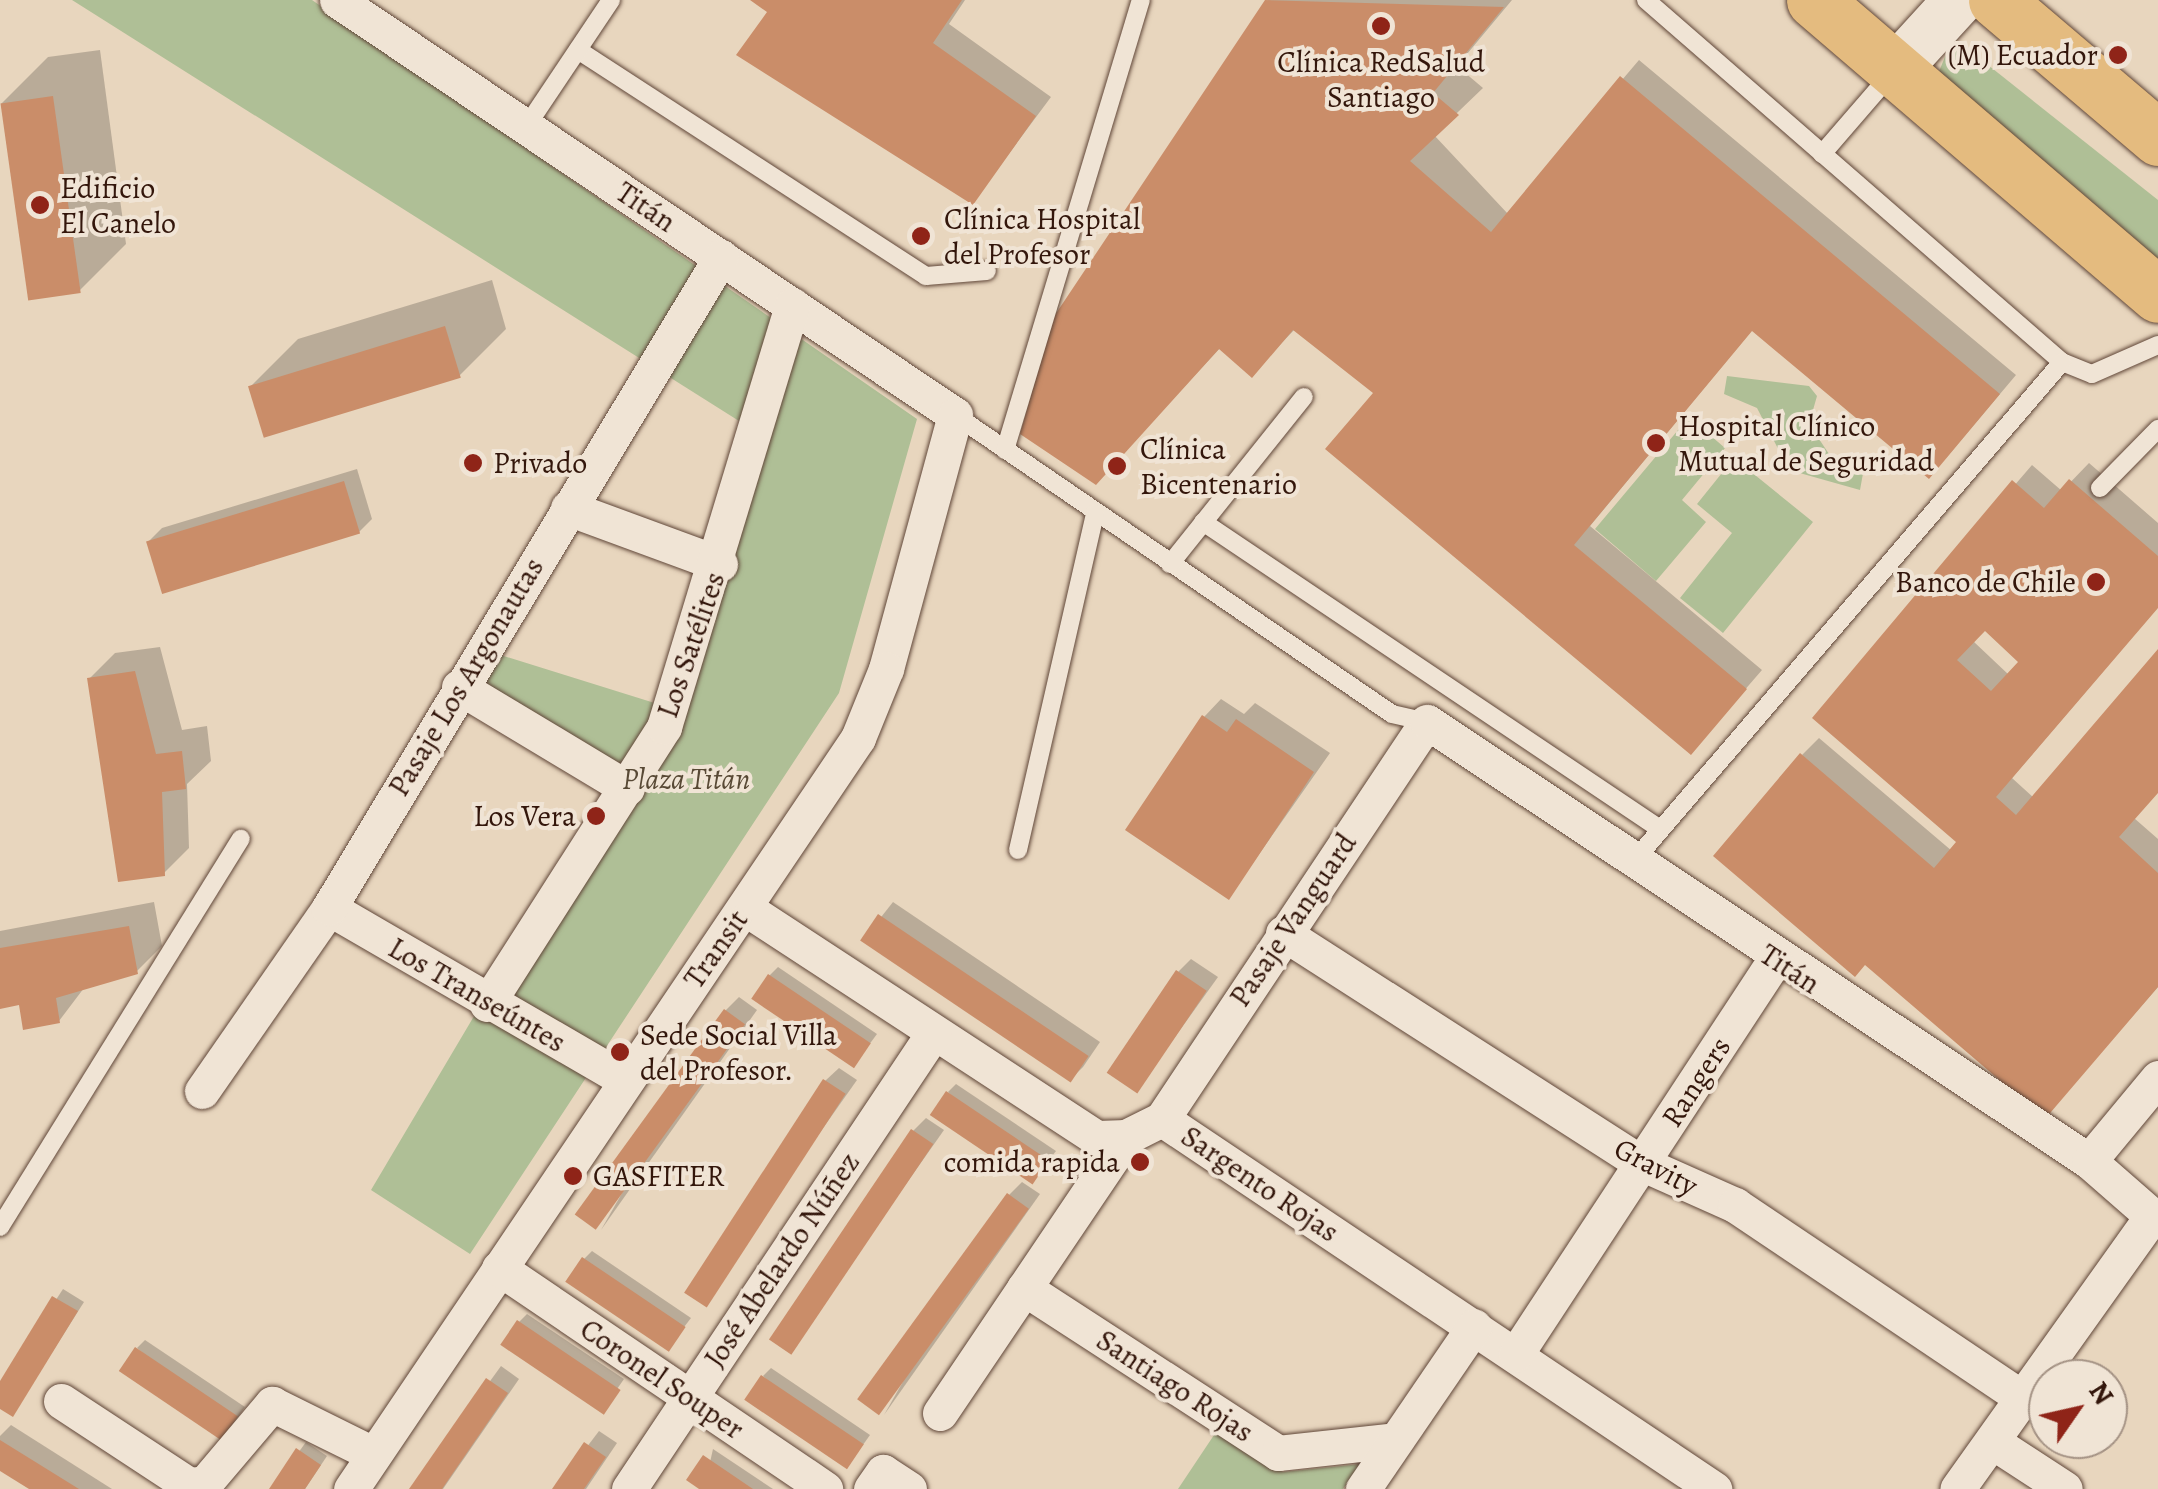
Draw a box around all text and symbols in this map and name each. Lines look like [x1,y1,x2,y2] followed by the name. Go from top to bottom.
[1368,13,1394,39] marker: Clínica RedSalud Santiago
[1948,37,2098,73] place label: (M) Ecuador
[1277,44,1485,114] place label: Clínica RedSalud Santiago
[2107,44,2129,66] marker: (M) Ecuador
[60,170,176,240] place label: Edificio El Canelo
[609,174,683,240] street label: Titán
[29,194,51,216] marker: Edificio El Canelo
[944,201,1140,272] place label: Clínica Hospital del Profesor
[908,223,934,249] marker: Clínica Hospital del Profesor
[1678,408,1934,478] place label: Hospital Clínico Mutual de Seguridad
[1643,430,1669,456] marker: Hospital Clínico Mutual de Seguridad
[1140,431,1297,502] place label: Clínica Bicentenario
[493,445,587,481] place label: Privado
[462,452,484,474] marker: Privado
[1104,453,1130,479] marker: Clínica Bicentenario
[381,551,551,803] street label: Pasaje Los Argonautas
[1895,564,2076,600] place label: Banco de Chile
[649,567,733,723] street label: Los Satélites
[2085,571,2107,593] marker: Banco de Chile
[622,761,750,797] park label: Plaza Titán
[473,798,576,834] place label: Los Vera
[585,805,607,827] marker: Los Vera
[1222,826,1364,1014] street label: Pasaje Vanguard
[676,903,756,995] street label: Transit
[382,930,572,1060] street label: Los Transeúntes
[1753,936,1827,1002] street label: Titán
[640,1017,837,1088] place label: Sede Social Villa del Profesor.
[1654,1030,1738,1134] street label: Rangers
[609,1041,631,1063] marker: Sede Social Villa del Profesor.
[1174,1118,1346,1250] street label: Sargento Rojas
[1608,1130,1704,1204] street label: Gravity
[944,1144,1120,1180] place label: comida rapida
[697,1145,867,1375] street label: José Abelardo Núñez
[1129,1151,1151,1173] marker: comida rapida
[593,1158,724,1194] place label: GASFITER
[562,1165,584,1187] marker: GASFITER
[573,1311,751,1447] street label: Coronel Souper
[1090,1322,1260,1450] street label: Santiago Rojas
[2028,1359,2128,1459] north arrow
[2080,1374,2123,1412] text: N

